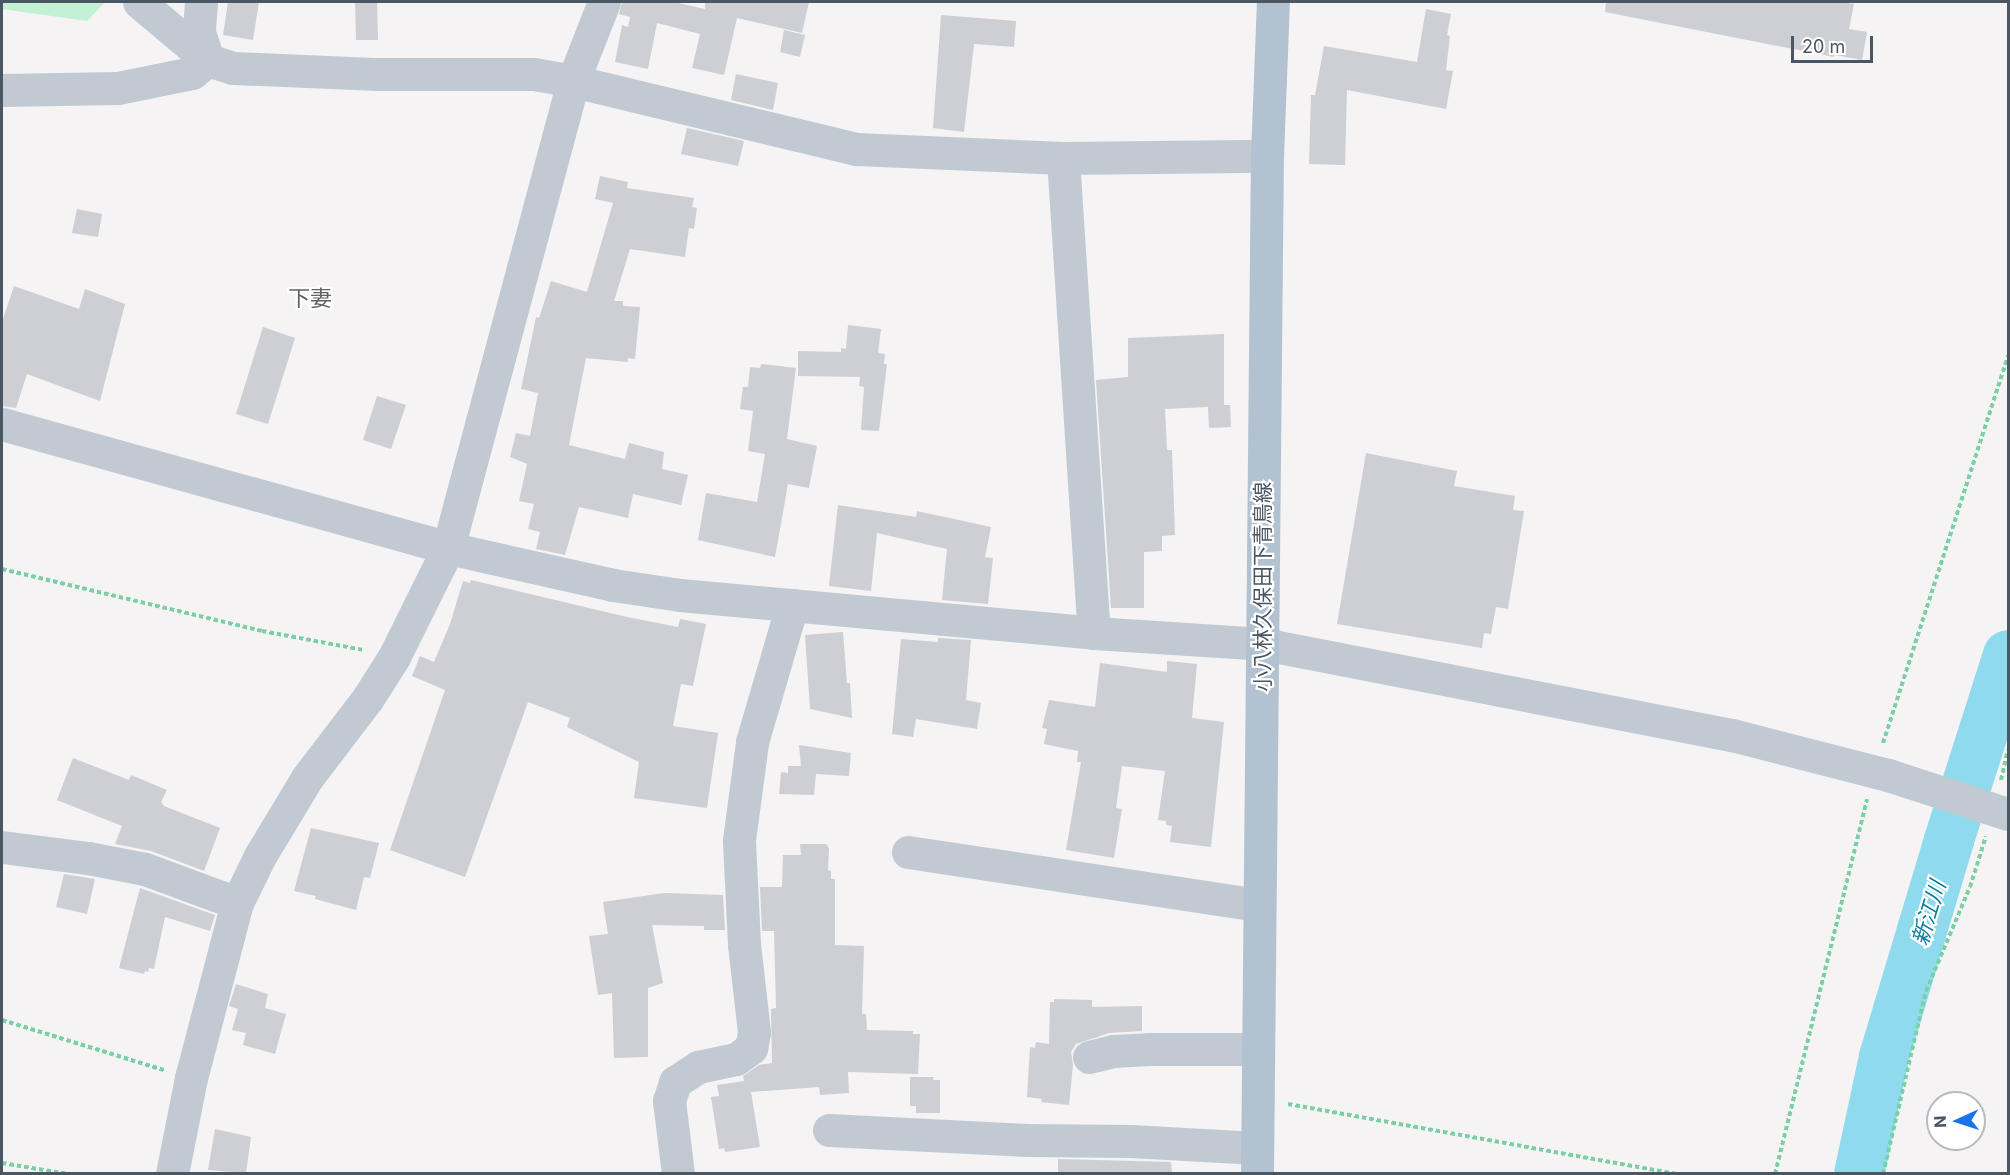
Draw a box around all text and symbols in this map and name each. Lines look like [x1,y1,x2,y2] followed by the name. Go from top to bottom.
[1794,24,1876,62] scale bar
[1802,36,1845,57] text: 20 m
[288,286,332,312] district label: 下妻
[1250,482,1276,692] street label: 小八林久保田下青鳥線
[1907,878,1951,948] water label: 新江川
[1926,1091,1986,1151] north arrow
[1930,1115,1950,1128] text: N

